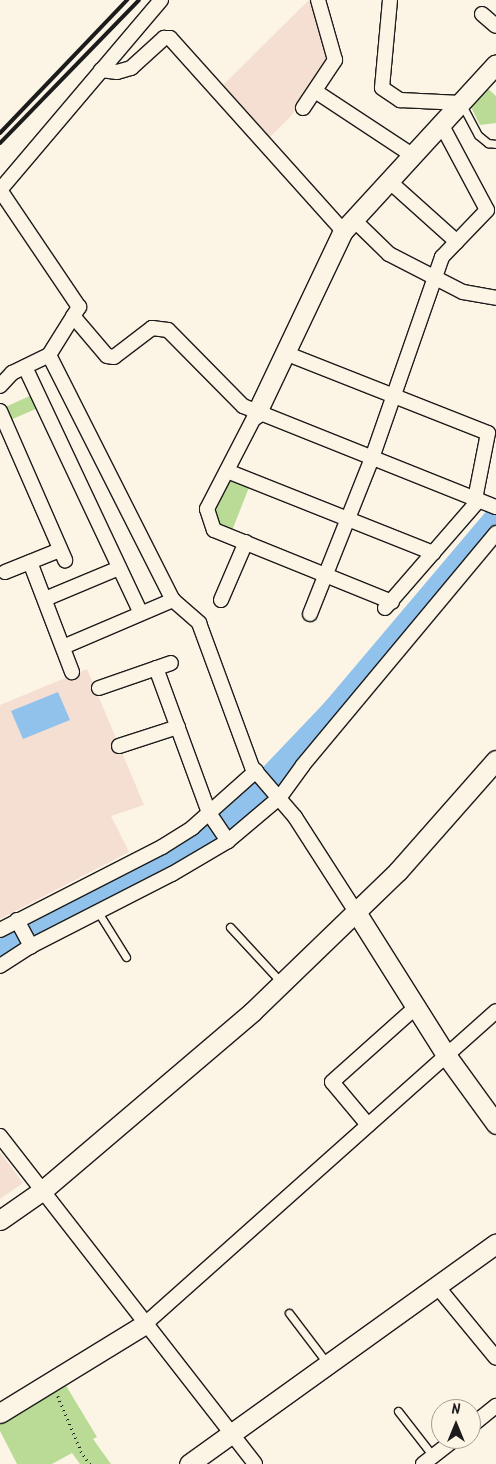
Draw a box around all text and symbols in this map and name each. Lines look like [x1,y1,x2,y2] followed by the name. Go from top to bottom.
[431,1399,481,1449] north arrow
[452,1399,460,1421] text: N

